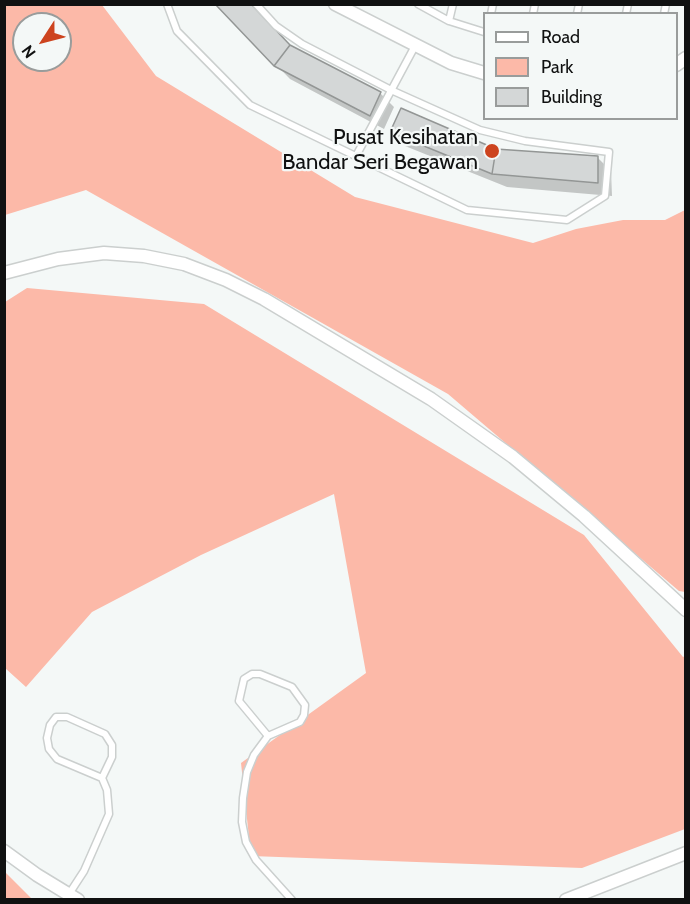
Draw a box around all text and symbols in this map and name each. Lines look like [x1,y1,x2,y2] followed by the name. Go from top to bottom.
[12,12,72,72] north arrow
[483,12,678,120] legend
[541,26,580,48] text: Road
[18,42,40,62] text: N
[541,56,573,78] text: Park
[541,86,602,108] text: Building
[282,125,478,176] place label: Pusat Kesihatan Bandar Seri Begawan
[483,142,501,160] marker: Pusat Kesihatan Bandar Seri Begawan

